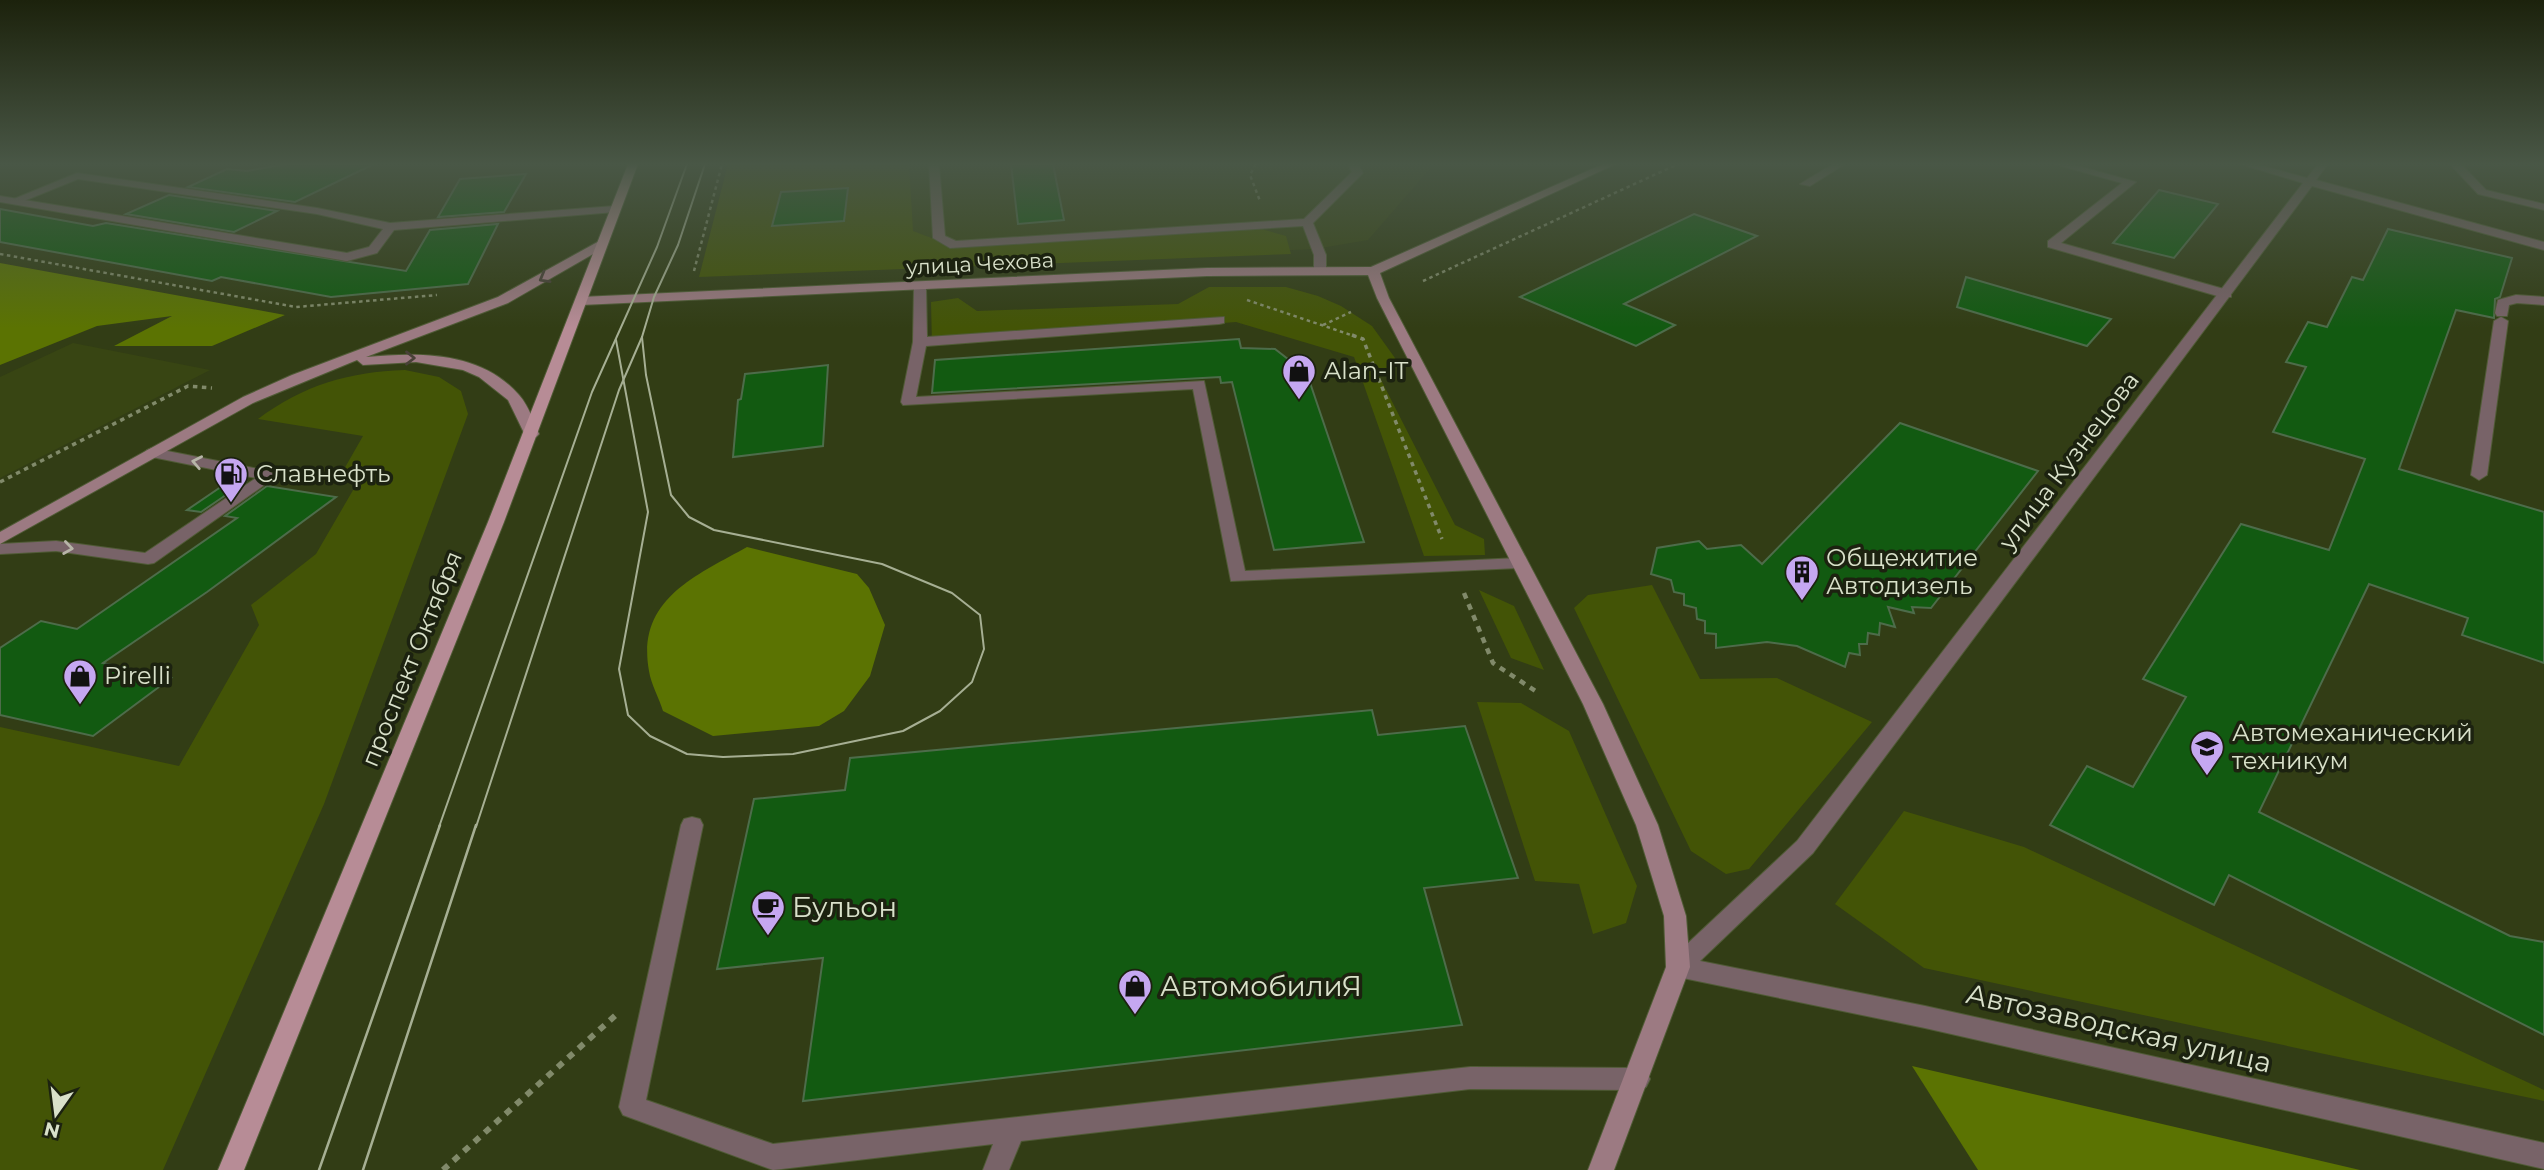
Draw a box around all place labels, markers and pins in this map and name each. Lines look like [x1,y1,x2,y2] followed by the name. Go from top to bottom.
[1280,352,1318,401] shop icon: Alan-IT
[1324,356,1408,385] place label: Alan-IT
[212,455,250,504] fuel station icon: Славнефть
[256,459,391,488] place label: Славнефть
[1826,543,1978,600] place label: Общежитие Автодизель
[1783,553,1821,602] building icon: Общежитие Автодизель
[61,657,99,706] shop icon: Pirelli
[104,661,171,690] place label: Pirelli
[2232,718,2473,775] place label: Автомеханический техникум
[2188,728,2226,777] school or university icon: Автомеханический техникум
[749,888,787,937] cafe icon: Бульон
[792,890,897,924] place label: Бульон
[1116,967,1154,1016] shop icon: АвтомобилиЯ
[1160,969,1362,1003] place label: АвтомобилиЯ

